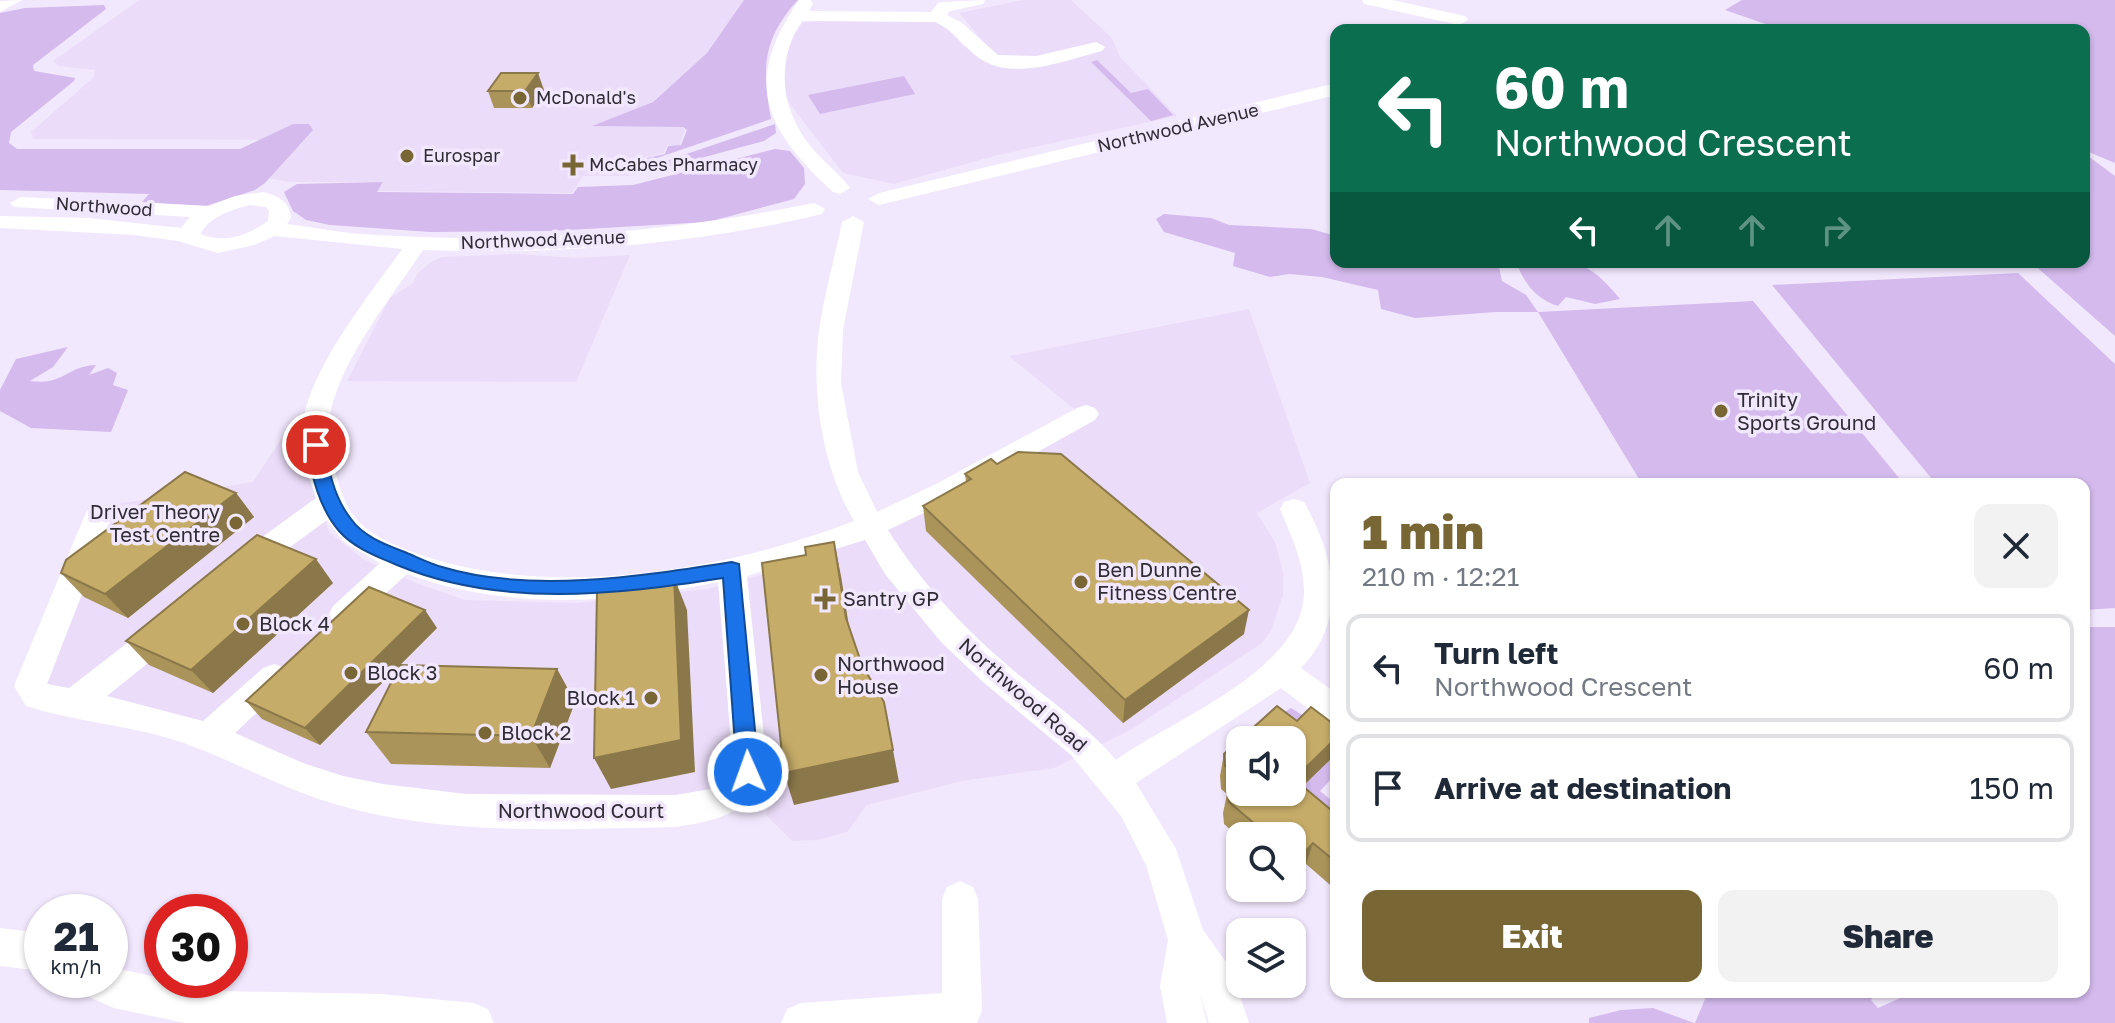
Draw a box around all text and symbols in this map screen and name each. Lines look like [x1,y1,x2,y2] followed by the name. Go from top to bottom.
[1494,53,1629,120] text: 60 m
[1362,56,1466,160] icon: left
[536,86,636,108] place label: McDonald's
[511,89,529,107] marker: McDonald's
[1095,98,1261,156] street label: Northwood Avenue
[1494,121,1852,164] text: Northwood Crescent
[423,144,500,166] place label: Eurospar
[398,147,416,165] marker: Eurospar
[589,153,758,175] place label: McCabes Pharmacy
[564,156,582,174] marker: McCabes Pharmacy
[55,192,153,220] street label: Northwood
[1562,208,1606,252] icon: left
[1646,208,1690,252] icon: ahead
[1730,208,1774,252] icon: ahead
[1814,208,1858,252] icon: right
[460,225,626,253] street label: Northwood Avenue
[1737,387,1876,434] place label: Trinity Sports Ground
[1712,402,1730,420] marker: Trinity Sports Ground
[282,411,350,479] pin
[294,423,338,467] icon: arrive
[90,499,220,546] place label: Driver Theory Test Centre
[1362,502,1484,560] text: 1 min
[1974,504,2058,588] button: close
[227,514,245,532] marker: Driver Theory Test Centre
[1097,557,1237,604] place label: Ben Dunne Fitness Centre
[1362,561,1519,592] text: 210 m · 12:21
[1072,573,1090,591] marker: Ben Dunne Fitness Centre
[843,586,939,610] place label: Santry GP
[814,588,836,610] marker: Santry GP
[259,611,330,635] place label: Block 4
[234,615,252,633] marker: Block 4
[955,632,1093,756] street label: Northwood Road
[1434,635,1559,671] text: Turn left
[1366,646,1410,690] icon: left
[1983,650,2054,686] text: 60 m
[837,651,945,698] place label: Northwood House
[367,660,438,684] place label: Block 3
[342,664,360,682] marker: Block 3
[812,666,830,684] marker: Northwood House
[1434,671,1692,702] text: Northwood Crescent
[567,685,635,709] place label: Block 1
[642,689,660,707] marker: Block 1
[501,720,571,744] place label: Block 2
[476,724,494,742] marker: Block 2
[1226,726,1306,998] map controls
[1226,726,1306,806] button: sound
[706,730,790,814] position arrow
[1366,766,1410,810] icon: arrive
[1434,770,1731,806] text: Arrive at destination
[1969,770,2054,806] text: 150 m
[498,798,664,822] street label: Northwood Court
[1226,822,1306,902] button: search
[1362,890,1702,982] button: Exit
[1718,890,2058,982] button: Share
[144,894,248,998] speed limit sign: 30
[54,912,99,960] text: 21
[1226,918,1306,998] button: layers
[51,954,101,978] text: km/h

